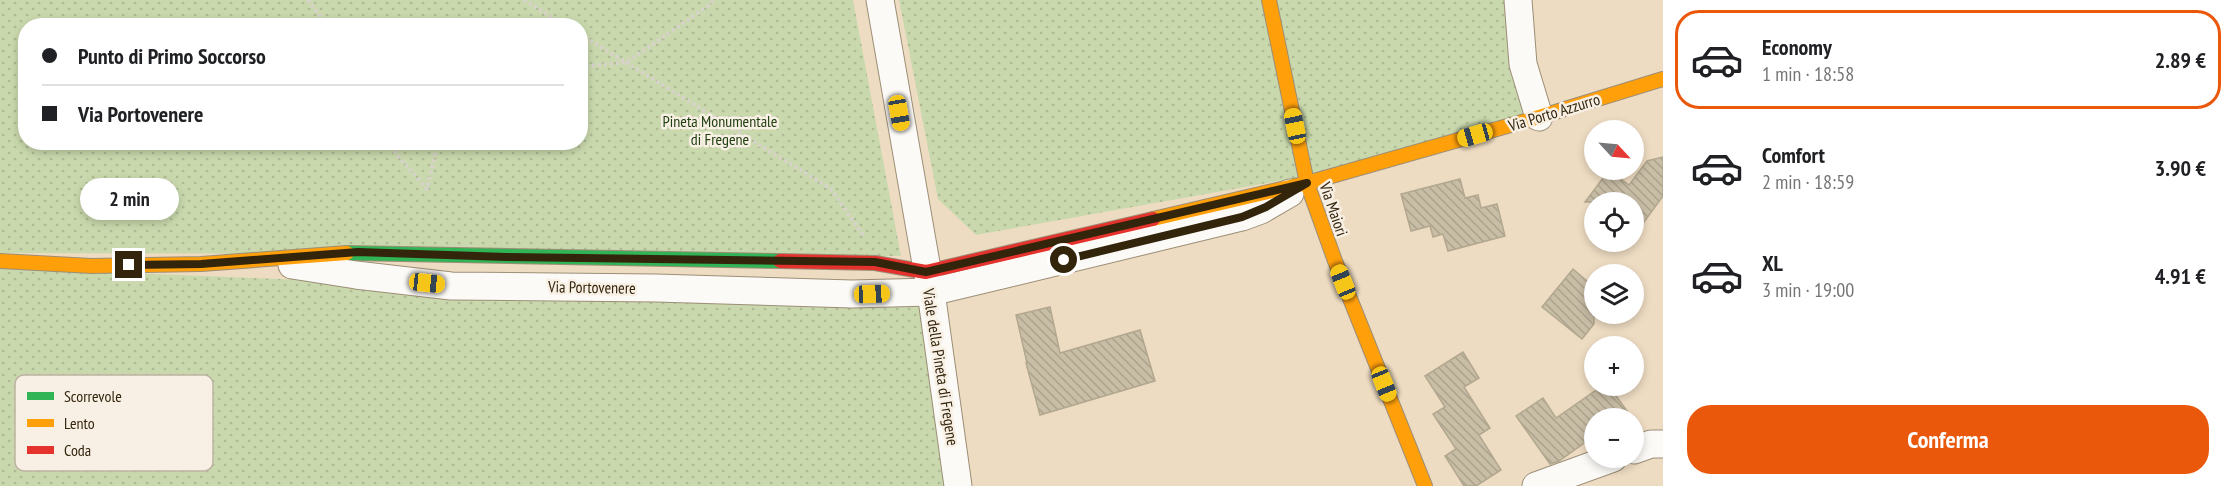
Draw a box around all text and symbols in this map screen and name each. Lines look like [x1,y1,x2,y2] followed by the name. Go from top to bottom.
[1690,33,1744,87] icon: car
[1762,33,1832,61] text: Economy
[78,42,266,70] text: Punto di Primo Soccorso
[2155,46,2206,74] text: 2.89 €
[1762,61,1854,87] text: 1 min · 18:58
[1505,89,1602,136] street label: Via Porto Azzurro
[887,94,911,132] car
[78,100,203,128] text: Via Portovenere
[1282,107,1308,145] car
[663,111,777,149] park label: Pineta Monumentale di Fregene
[1584,120,1644,180] north arrow
[1584,120,1644,468] map controls
[1455,121,1495,149] car
[1690,141,1744,195] icon: car
[1762,141,1825,169] text: Comfort
[2155,154,2206,182] text: 3.90 €
[1762,169,1854,195] text: 2 min · 18:59
[80,178,178,220] callout: 2 min
[1315,179,1352,239] street label: Via Maiori
[109,186,150,212] text: 2 min
[1584,192,1644,252] button: locate
[1050,246,1077,273] route start
[1690,249,1744,303] icon: car
[1762,249,1783,277] text: XL
[115,251,142,278] route end
[1328,262,1358,302] car
[2155,262,2206,290] text: 4.91 €
[1584,264,1644,324] button: layers
[408,272,446,294] car
[547,276,636,298] street label: Via Portovenere
[1762,277,1854,303] text: 3 min · 19:00
[854,284,890,304] car
[919,286,963,447] street label: Viale della Pineta di Fregene
[1584,336,1644,396] button: +
[1369,364,1399,404] car
[15,375,213,471] legend
[64,386,122,406] text: Scorrevole
[1687,405,2209,474] button: Conferma
[1584,408,1644,468] button: −
[64,413,95,433] text: Lento
[64,440,91,460] text: Coda

